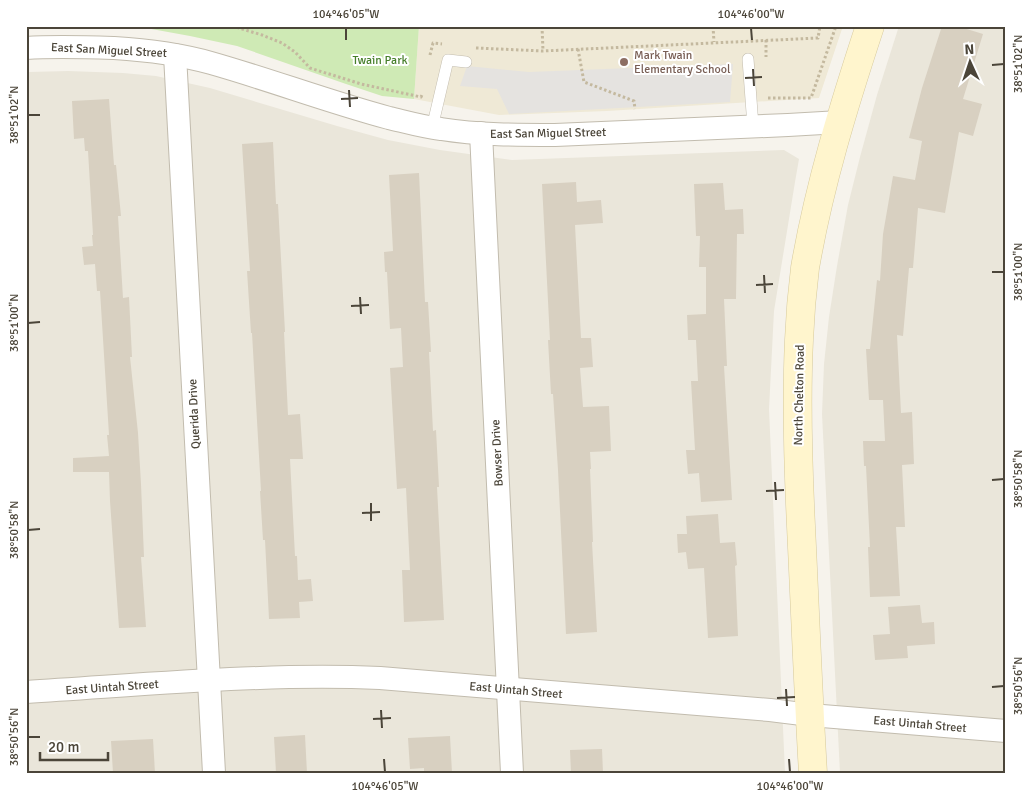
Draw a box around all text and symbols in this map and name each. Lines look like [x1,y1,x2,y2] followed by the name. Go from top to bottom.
[312,7,380,22] text: 104°46'05"W
[717,7,785,22] text: 104°46'00"W
[1011,35,1026,93] text: 38°51'02"N
[944,38,994,88] north arrow
[51,40,167,61] street label: East San Miguel Street
[964,41,975,58] text: N
[634,48,731,77] place label: Mark Twain Elementary School
[352,53,408,68] park label: Twain Park
[618,56,630,68] marker: Mark Twain Elementary School
[7,86,22,144] text: 38°51'02"N
[490,125,606,142] street label: East San Miguel Street
[1011,243,1026,301] text: 38°51'00"N
[7,294,22,352] text: 38°51'00"N
[791,345,808,446] street label: North Chelton Road
[185,379,204,449] street label: Querida Drive
[488,419,507,487] street label: Bowser Drive
[1011,450,1026,508] text: 38°50'58"N
[7,501,22,559] text: 38°50'58"N
[1011,657,1026,715] text: 38°50'56"N
[65,677,159,698] street label: East Uintah Street
[469,679,563,702] street label: East Uintah Street
[7,708,22,766] text: 38°50'56"N
[873,713,967,736] street label: East Uintah Street
[40,729,108,761] scale bar
[48,738,79,756] text: 20 m
[351,779,419,794] text: 104°46'05"W
[756,779,824,794] text: 104°46'00"W

